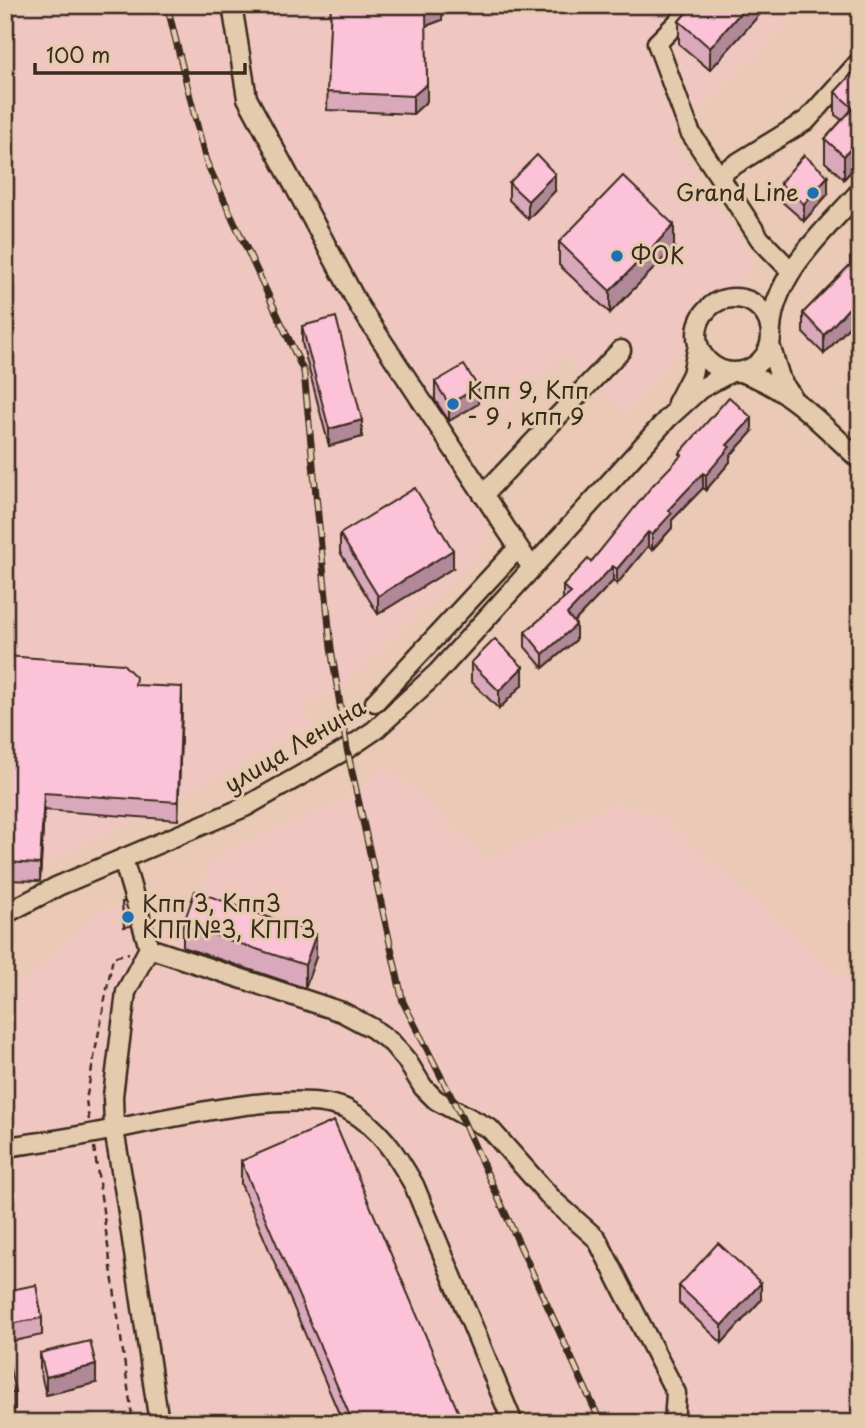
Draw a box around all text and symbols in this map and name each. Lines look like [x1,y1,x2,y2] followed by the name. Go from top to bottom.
[35,32,245,76] scale bar
[46,38,110,70] text: 100 m
[676,174,799,209] place label: Grand Line
[805,185,821,201] marker: Grand Line
[631,237,684,272] place label: ФОК
[609,248,625,264] marker: ФОК
[467,372,589,433] place label: Кпп 9, Кпп - 9 , кпп 9
[445,396,461,412] marker: Кпп 9, Кпп - 9 , кпп 9
[217,688,372,801] street label: улица Ленина
[142,885,316,946] place label: Кпп 3, Кпп3 КПП№3, КПП3
[120,909,136,925] marker: Кпп 3, Кпп3 КПП№3, КПП3

